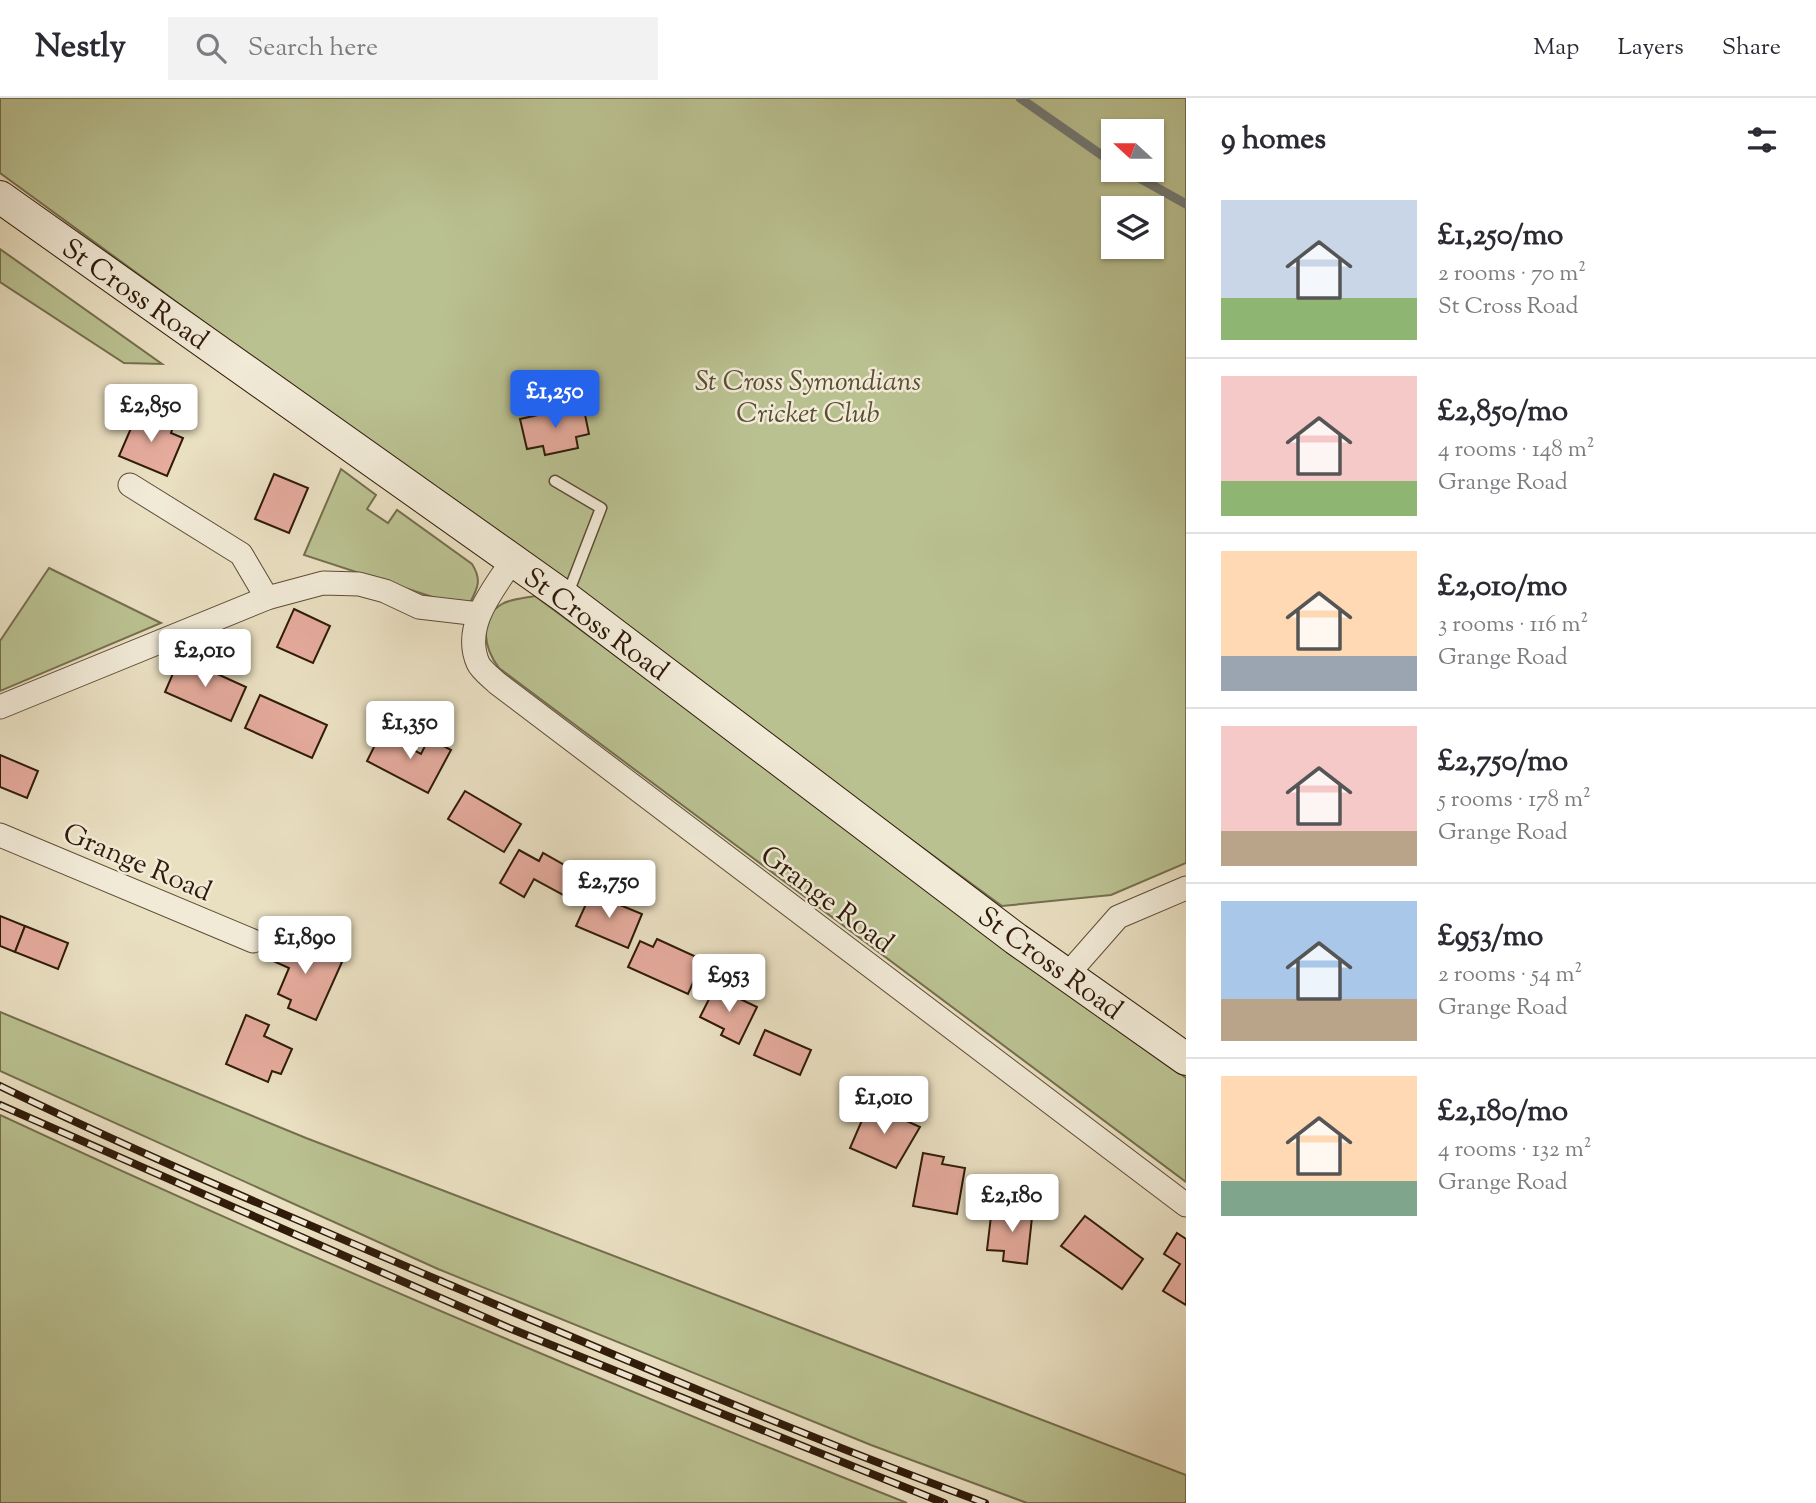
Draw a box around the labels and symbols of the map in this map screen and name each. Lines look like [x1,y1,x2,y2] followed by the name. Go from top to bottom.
[1101,119,1164,182] north arrow
[53,230,216,361] street label: St Cross Road
[695,363,921,435] park label: St Cross Symondians Cricket Club
[498,370,612,430] pin: £1,250
[94,384,208,444] pin: £2,850
[514,559,676,692] street label: St Cross Road
[148,630,262,689] pin: £2,010
[353,702,467,761] pin: £1,350
[56,814,218,913] street label: Grange Road
[751,837,901,964] street label: Grange Road
[552,860,666,920] pin: £2,750
[968,898,1130,1031] street label: St Cross Road
[248,916,362,976] pin: £1,890
[688,954,770,1014] pin: £953
[827,1076,941,1136] pin: £1,010
[955,1174,1069,1234] pin: £2,180

